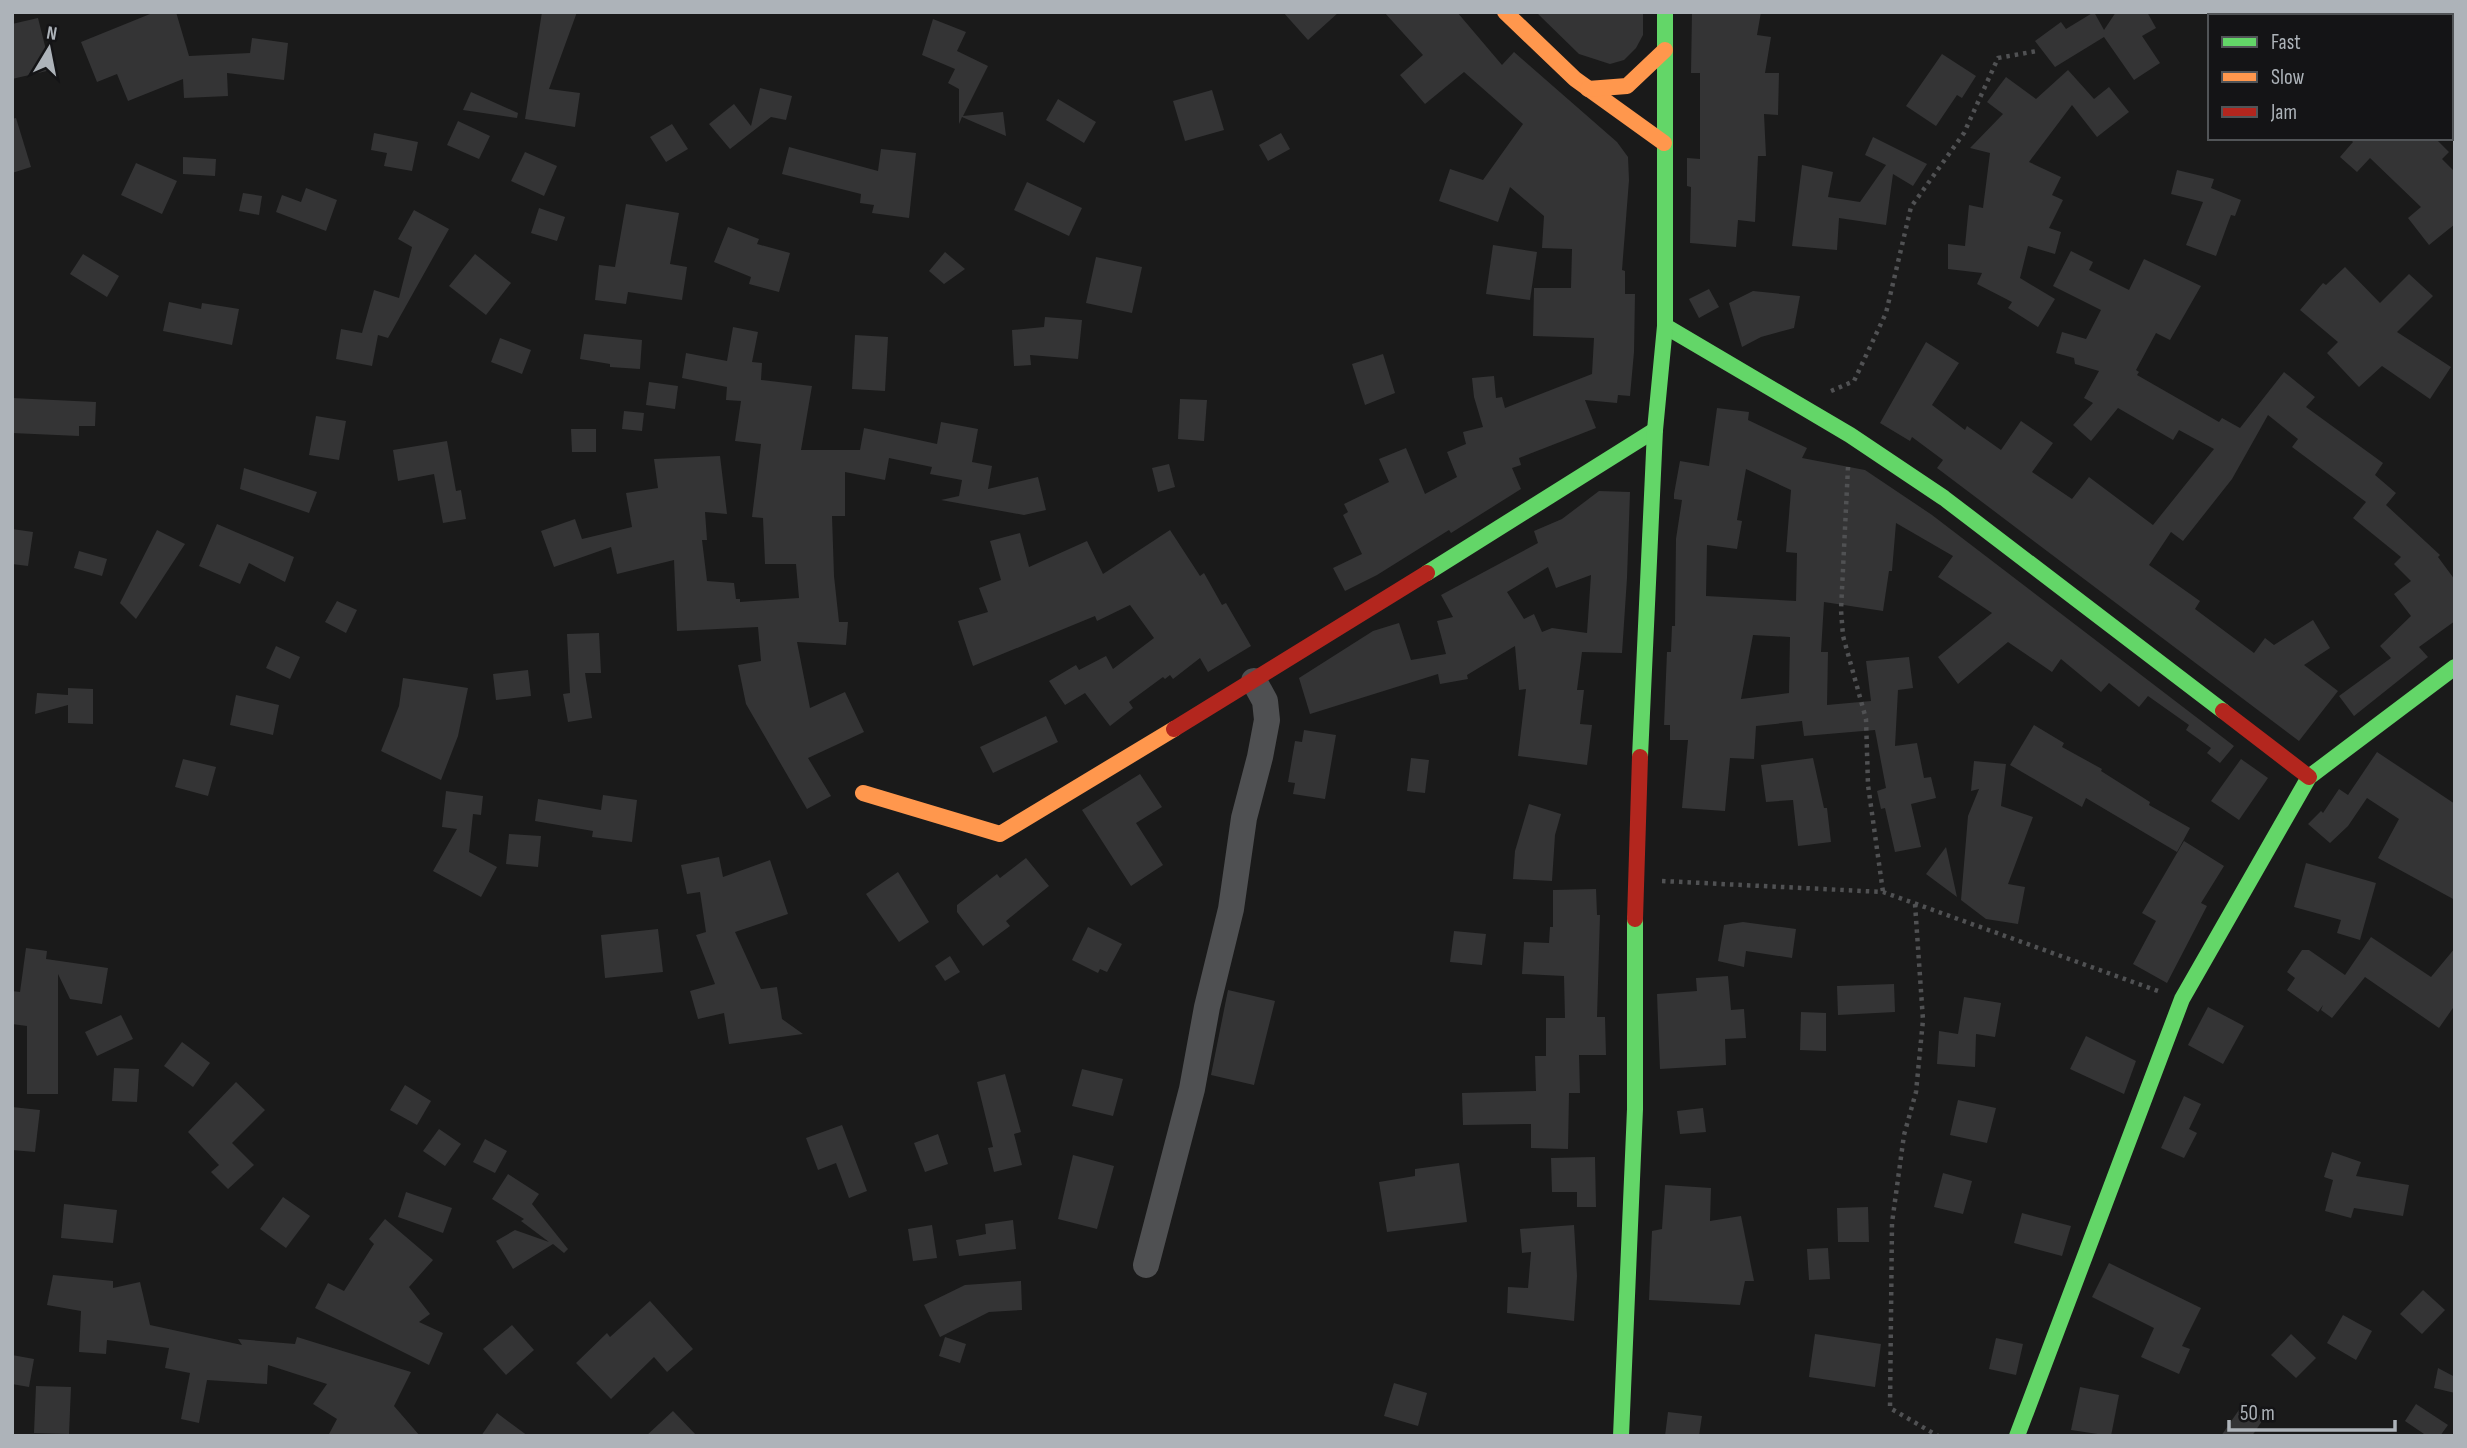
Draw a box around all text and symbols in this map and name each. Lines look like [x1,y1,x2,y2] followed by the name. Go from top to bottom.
[14,14,84,84] north arrow
[2208,14,2453,140] legend
[45,22,59,46] text: N
[2271,30,2301,55] text: Fast
[2271,65,2305,90] text: Slow
[2270,100,2297,125] text: Jam
[2229,1388,2395,1432] scale bar
[2240,1401,2275,1426] text: 50 m

